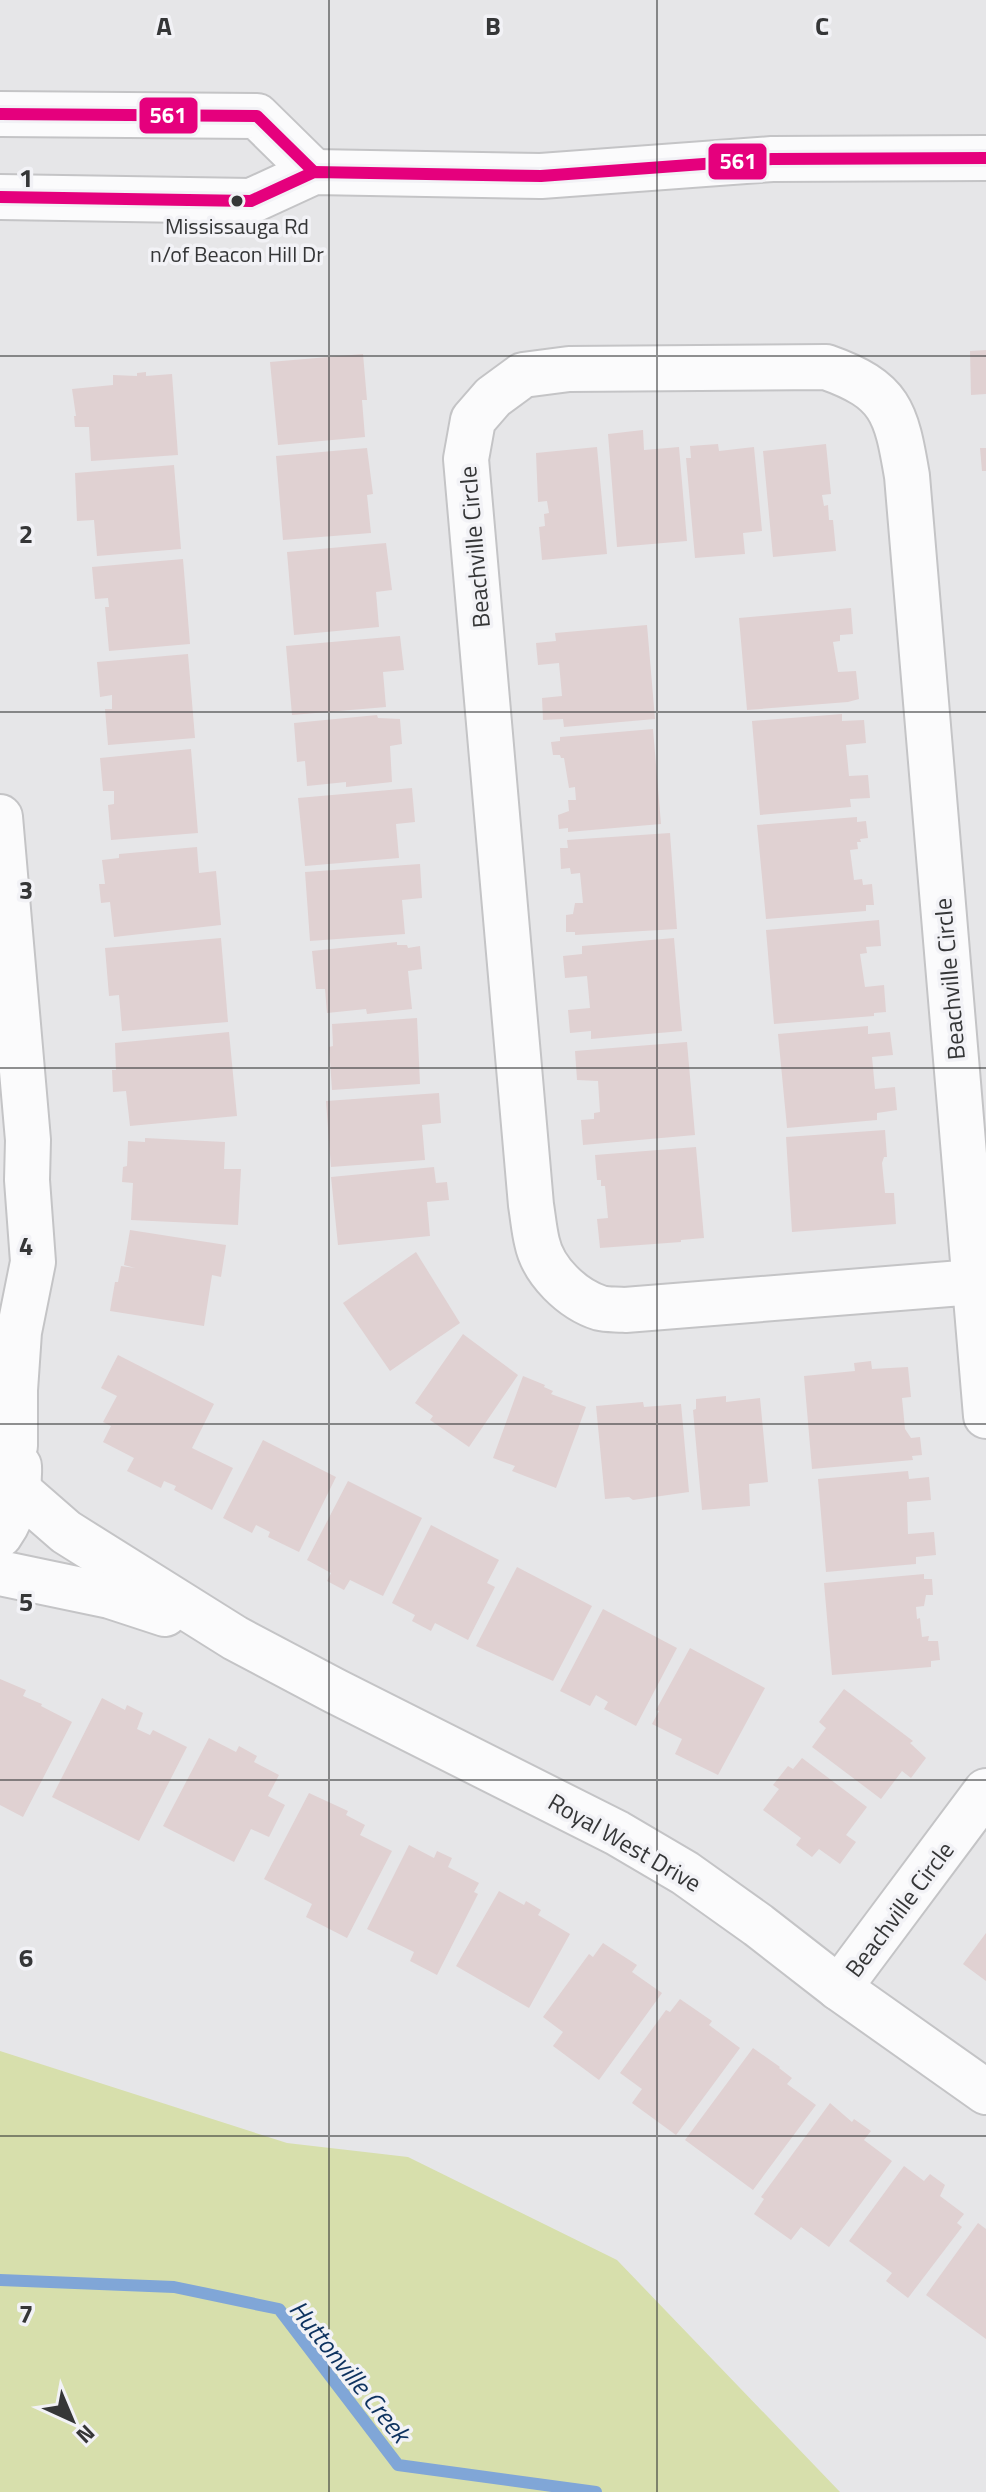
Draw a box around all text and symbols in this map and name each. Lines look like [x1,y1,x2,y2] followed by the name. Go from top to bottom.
[156,6,172,45] text: A
[485,6,501,45] text: B
[815,6,829,45] text: C
[138,96,199,135] line badge: 561
[150,98,186,132] text: 561
[707,142,768,181] line badge: 561
[720,144,756,178] text: 561
[19,158,33,197] text: 1
[229,193,245,209] marker: Mississauga Rd n/of Beacon Hill Dr
[150,209,324,271] place label: Mississauga Rd n/of Beacon Hill Dr
[449,465,499,629] street label: Beachville Circle
[19,514,33,553] text: 2
[19,870,33,909] text: 3
[924,897,974,1061] street label: Beachville Circle
[19,1226,33,1265] text: 4
[19,1582,33,1621] text: 5
[542,1784,708,1900] street label: Royal West Drive
[836,1833,962,1985] street label: Beachville Circle
[19,1938,33,1977] text: 6
[280,2291,422,2454] water label: Huttonville Creek
[19,2294,33,2333] text: 7
[32,2380,112,2460] north arrow
[69,2417,103,2452] text: N

